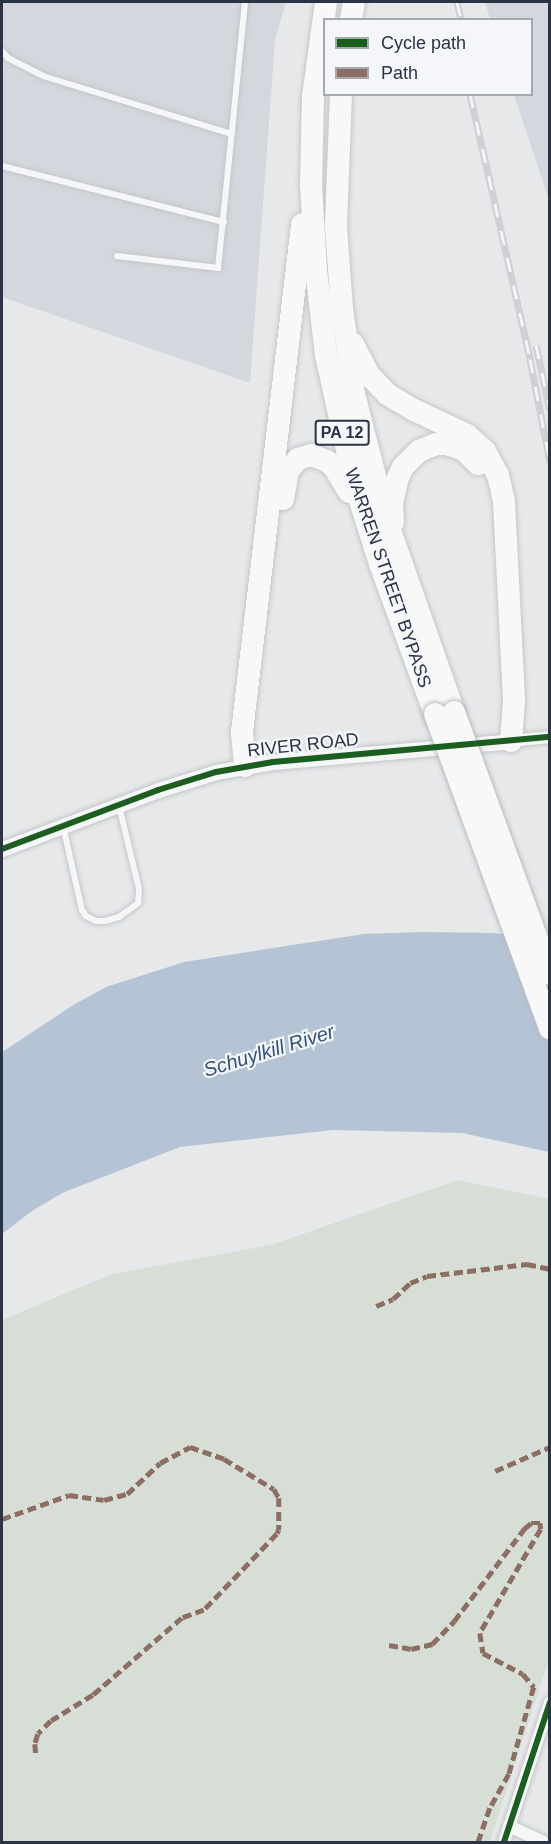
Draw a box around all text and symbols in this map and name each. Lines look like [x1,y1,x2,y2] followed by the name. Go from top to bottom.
[323,18,533,96] legend
[381,33,466,53] text: Cycle path
[381,63,418,83] text: Path
[314,420,370,446] road number: PA 12
[340,465,436,691] street label: WARREN STREET BYPASS
[246,728,360,762] street label: RIVER ROAD
[201,1020,337,1082] water label: Schuylkill River

